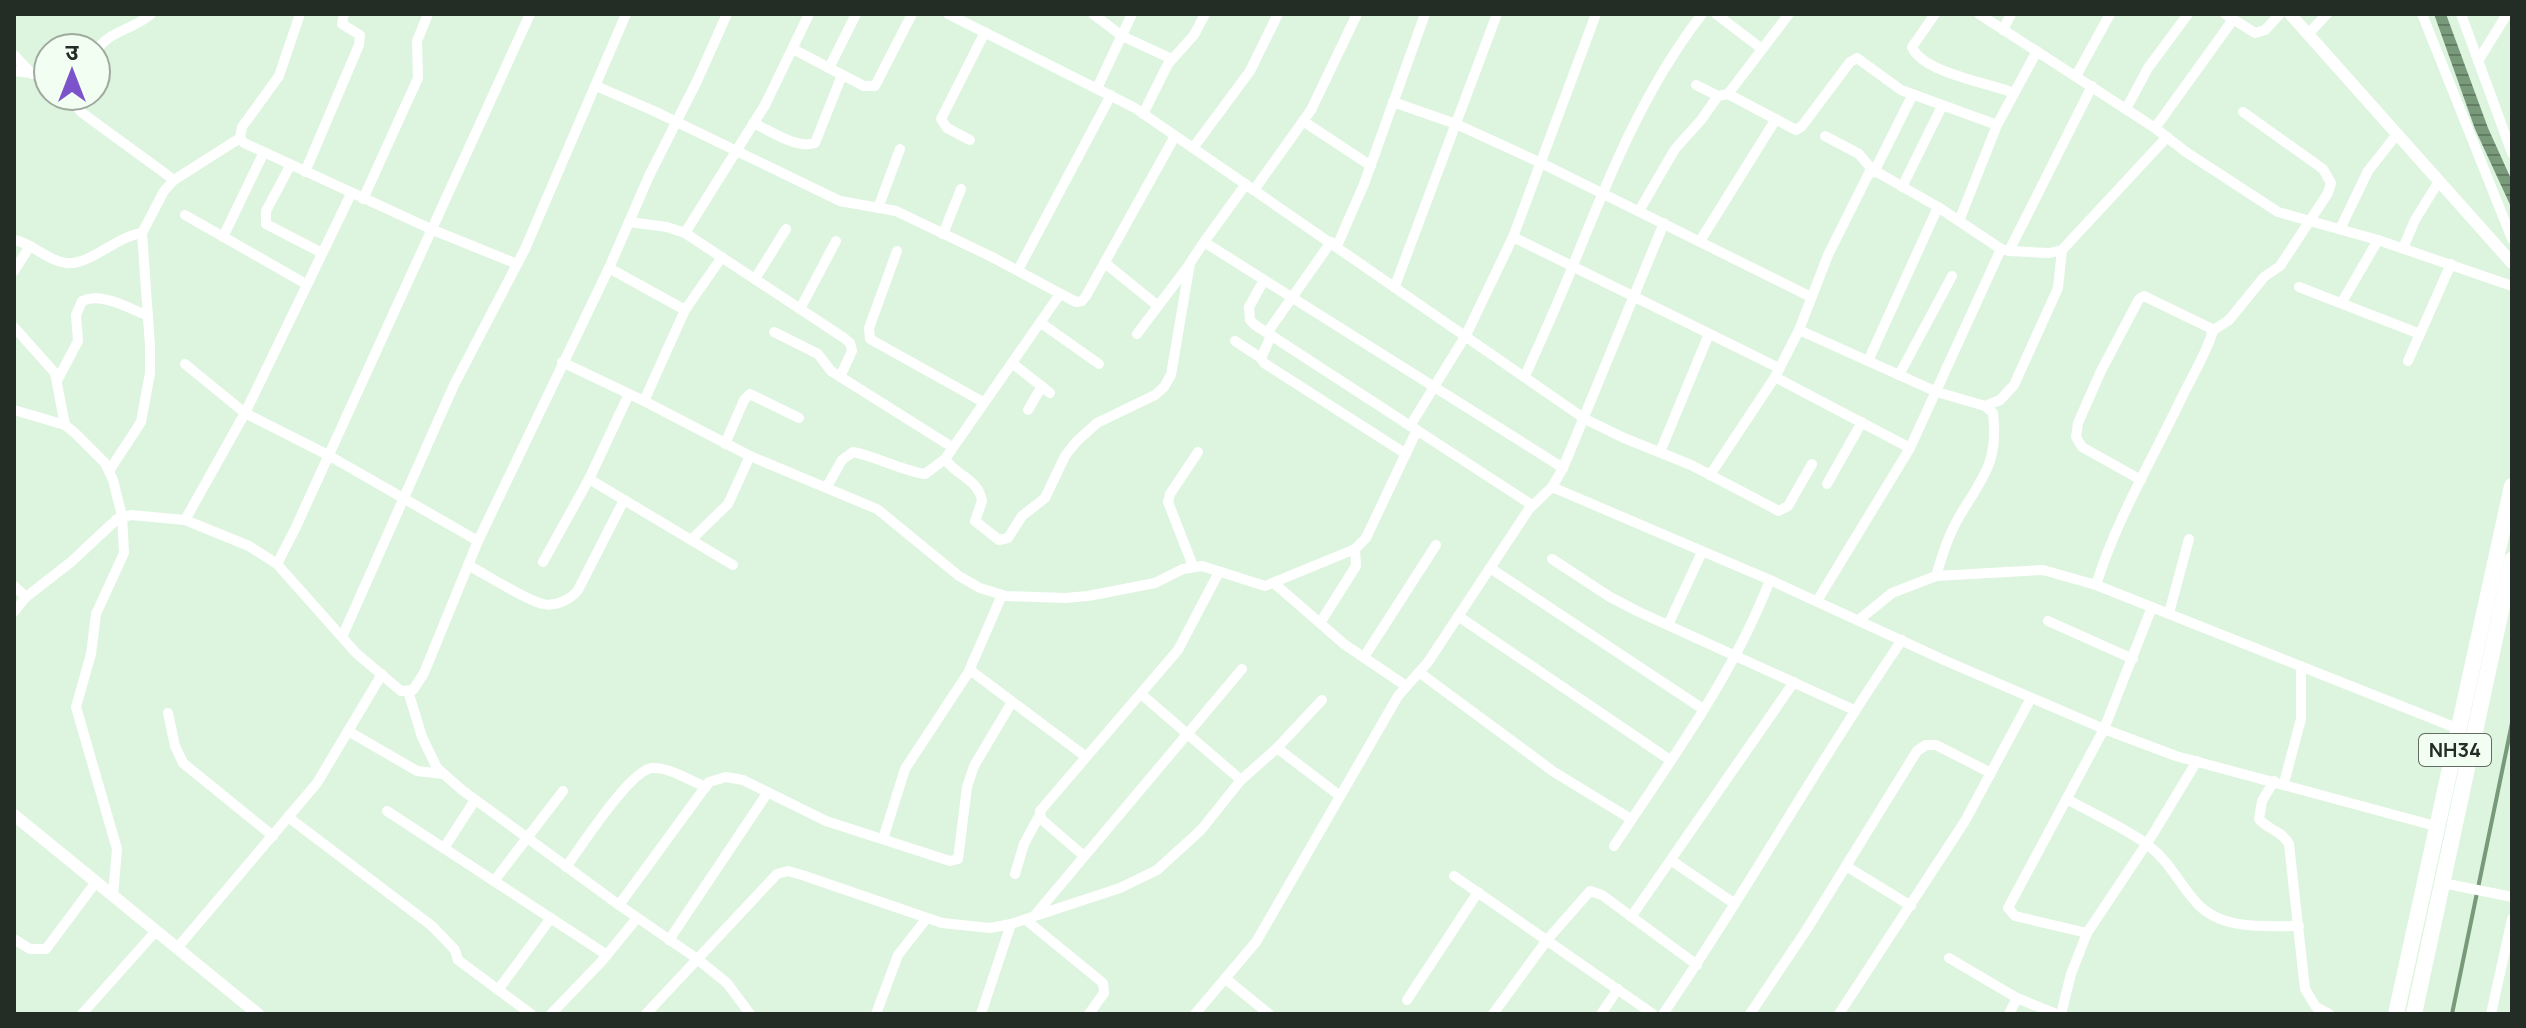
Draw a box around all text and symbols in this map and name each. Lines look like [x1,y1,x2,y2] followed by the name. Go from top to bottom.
[32,32,112,112] north arrow
[66,37,80,67] text: उ
[2419,734,2491,766] road number: NH34

